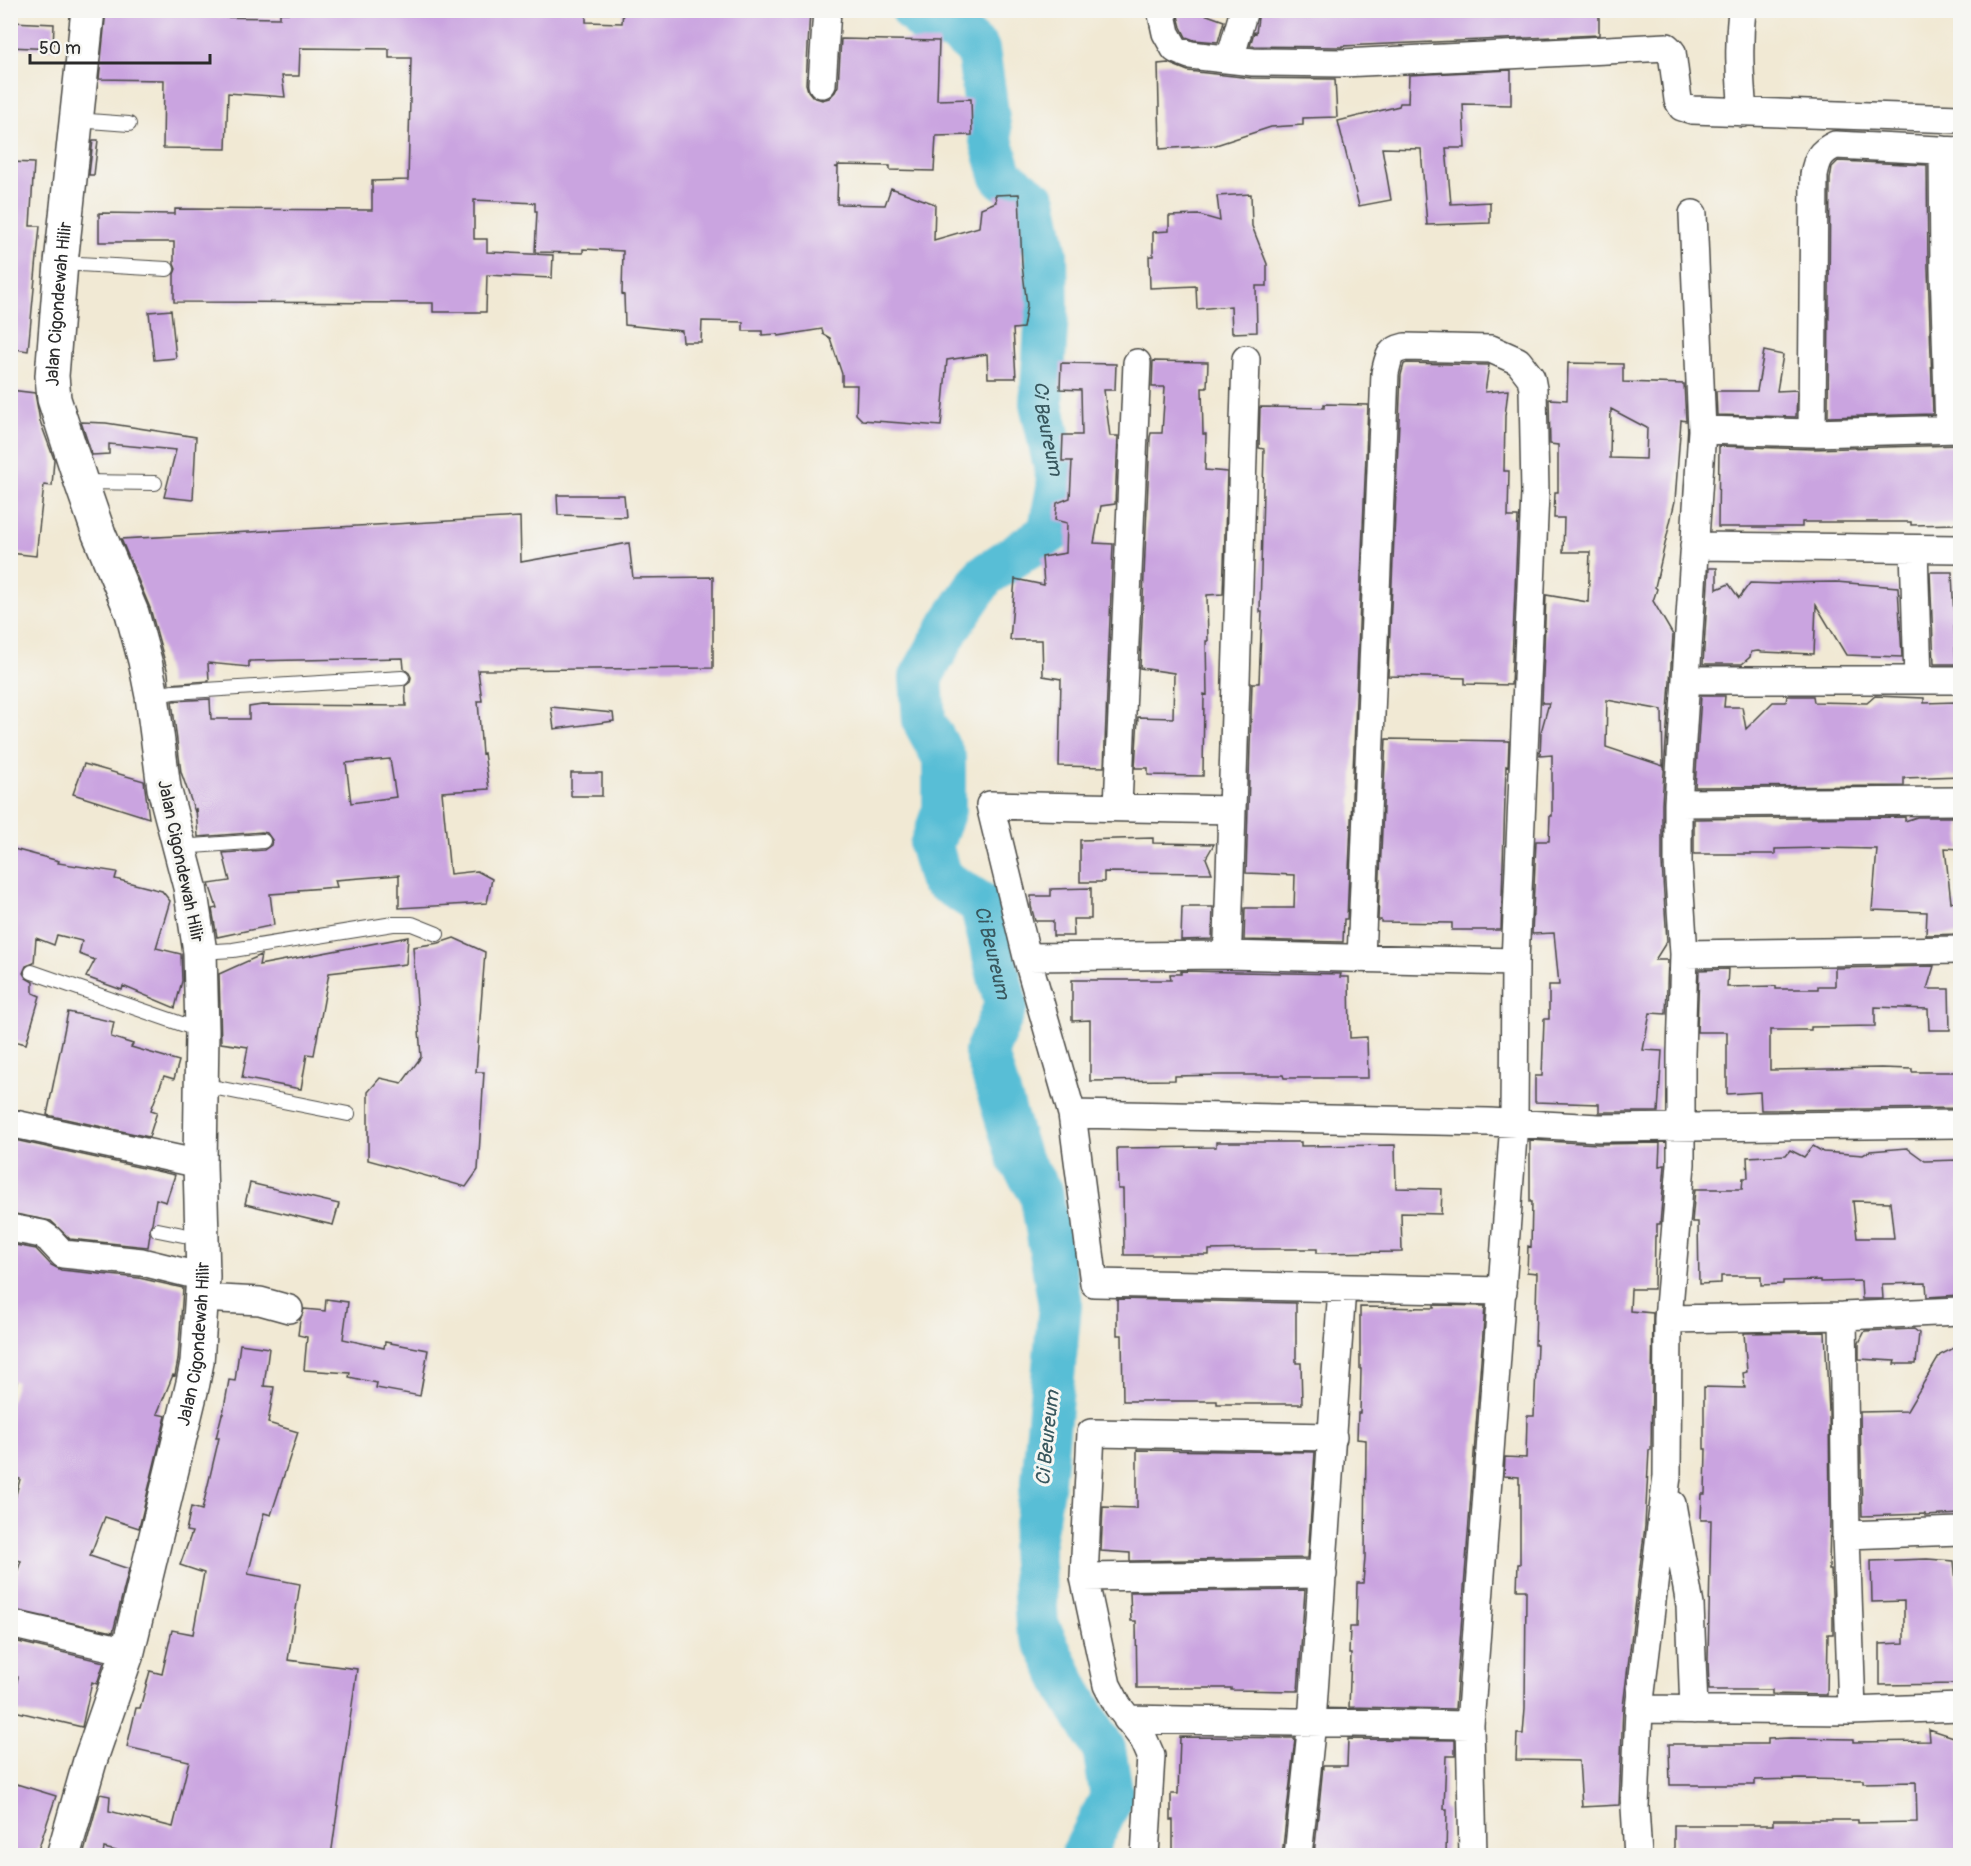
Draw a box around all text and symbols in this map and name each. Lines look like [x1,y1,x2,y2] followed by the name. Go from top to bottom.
[30,27,210,65] scale bar
[39,37,81,60] text: 50 m
[41,220,77,388] street label: Jalan Cigondewah Hilir
[1028,381,1069,479] water label: Ci Beureum
[152,778,209,945] street label: Jalan Cigondewah Hilir
[969,903,1016,1003] water label: Ci Beureum
[172,1261,215,1428] street label: Jalan Cigondewah Hilir
[1030,1388,1065,1487] water label: Ci Beureum

